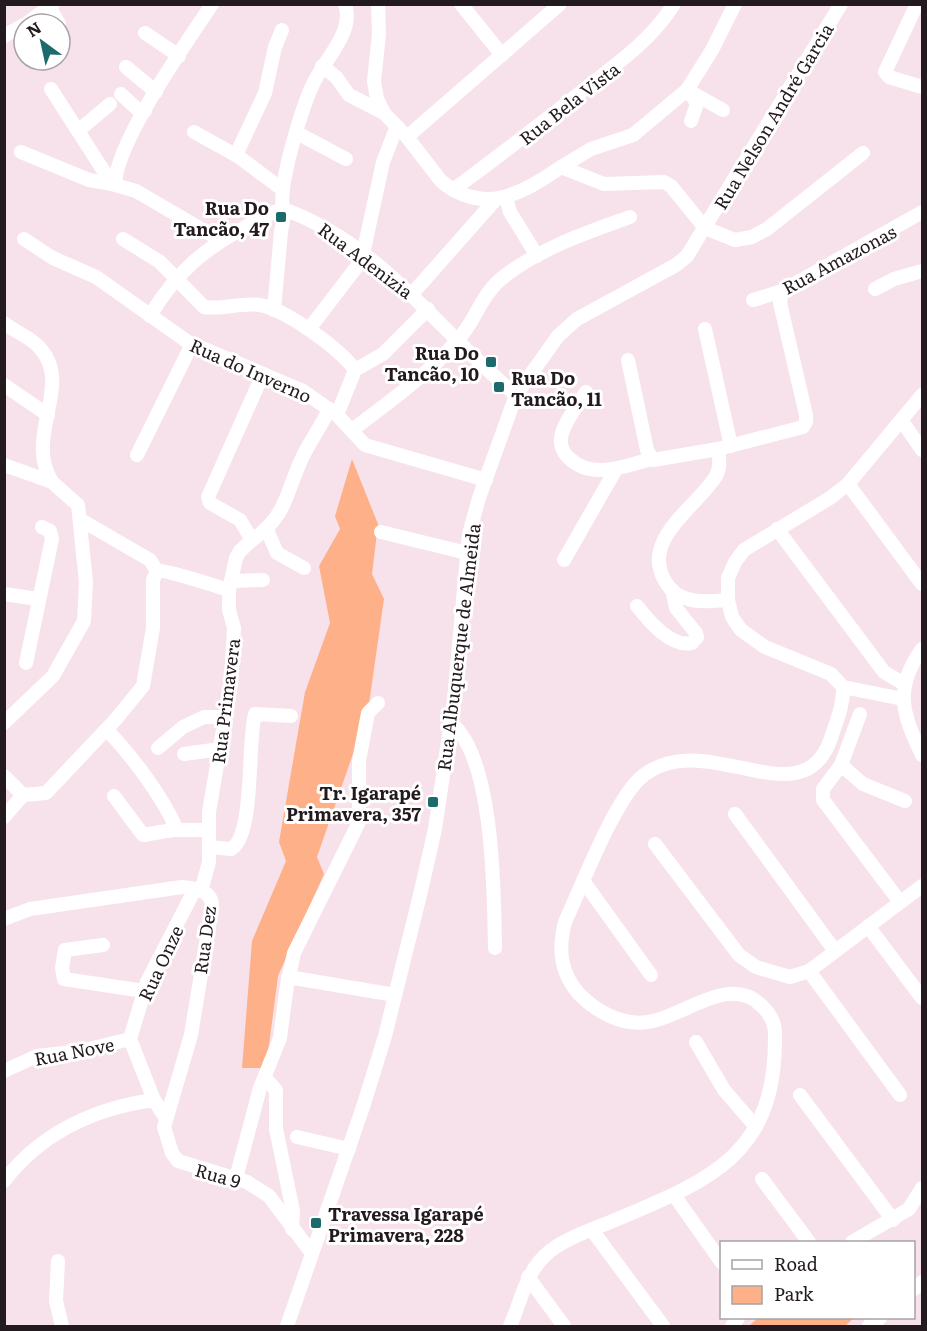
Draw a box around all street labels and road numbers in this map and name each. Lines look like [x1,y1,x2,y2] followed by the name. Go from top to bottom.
[707,17,840,214] street label: Rua Nelson André Garcia
[513,55,625,151] street label: Rua Bela Vista
[313,215,419,305] street label: Rua Adenizia
[777,218,901,300] street label: Rua Amazonas
[186,331,316,409] street label: Rua do Inverno
[429,521,487,772] street label: Rua Albuquerque de Almeida
[204,636,246,765] street label: Rua Primavera
[186,904,222,976] street label: Rua Dez
[131,921,189,1005] street label: Rua Onze
[32,1030,116,1072] street label: Rua Nove
[192,1156,244,1194] street label: Rua 9

